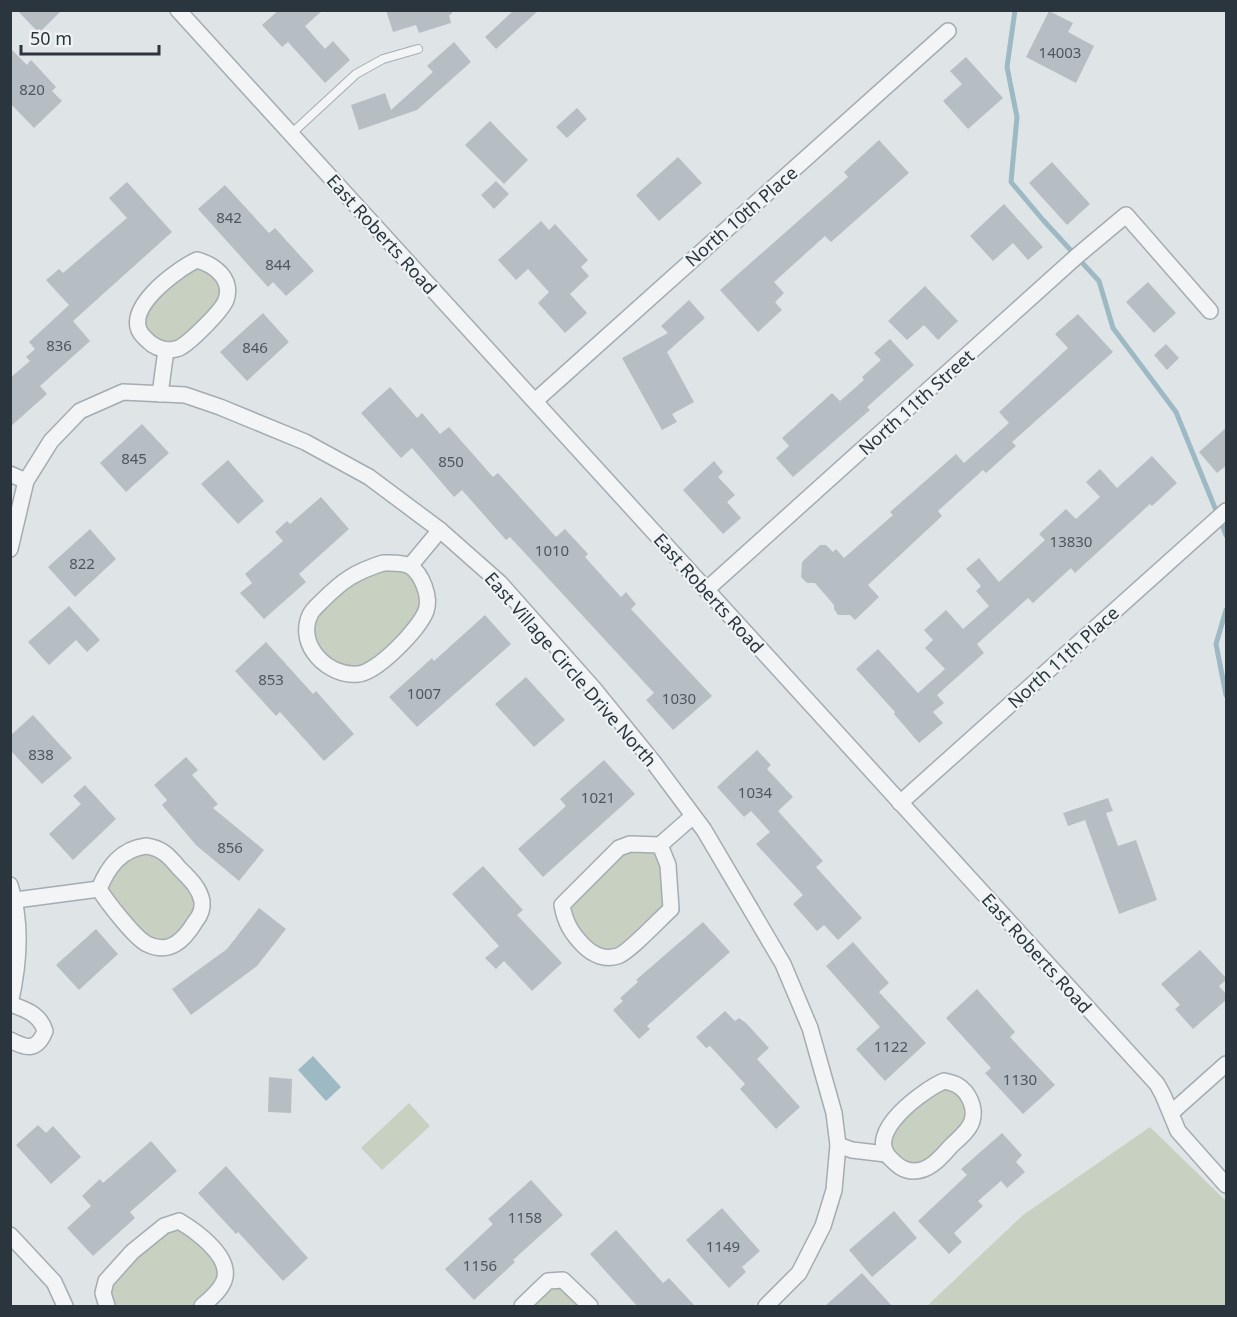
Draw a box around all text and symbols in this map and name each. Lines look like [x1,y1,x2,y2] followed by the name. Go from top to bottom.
[21,18,159,56] scale bar
[30,26,72,50] text: 50 m
[1039,42,1081,62] house number: 14003
[19,79,45,99] house number: 820
[680,160,802,272] street label: North 10th Place
[322,169,442,299] street label: East Roberts Road
[216,207,242,227] house number: 842
[265,254,291,274] house number: 844
[46,335,72,355] house number: 836
[242,337,268,357] house number: 846
[853,343,979,460] street label: North 11th Street
[121,448,147,468] house number: 845
[438,451,464,471] house number: 850
[649,528,769,658] street label: East Roberts Road
[1050,531,1092,551] house number: 13830
[535,540,569,560] house number: 1010
[69,553,95,573] house number: 822
[480,567,662,771] street label: East Village Circle Drive North
[1002,601,1124,713] street label: North 11th Place
[258,669,284,689] house number: 853
[407,683,441,703] house number: 1007
[662,688,696,708] house number: 1030
[28,744,54,764] house number: 838
[738,782,773,802] house number: 1034
[581,787,615,807] house number: 1021
[217,837,243,857] house number: 856
[977,888,1097,1018] street label: East Roberts Road
[874,1036,908,1056] house number: 1122
[1003,1069,1037,1089] house number: 1130
[508,1207,542,1227] house number: 1158
[706,1236,740,1256] house number: 1149
[463,1255,497,1275] house number: 1156

